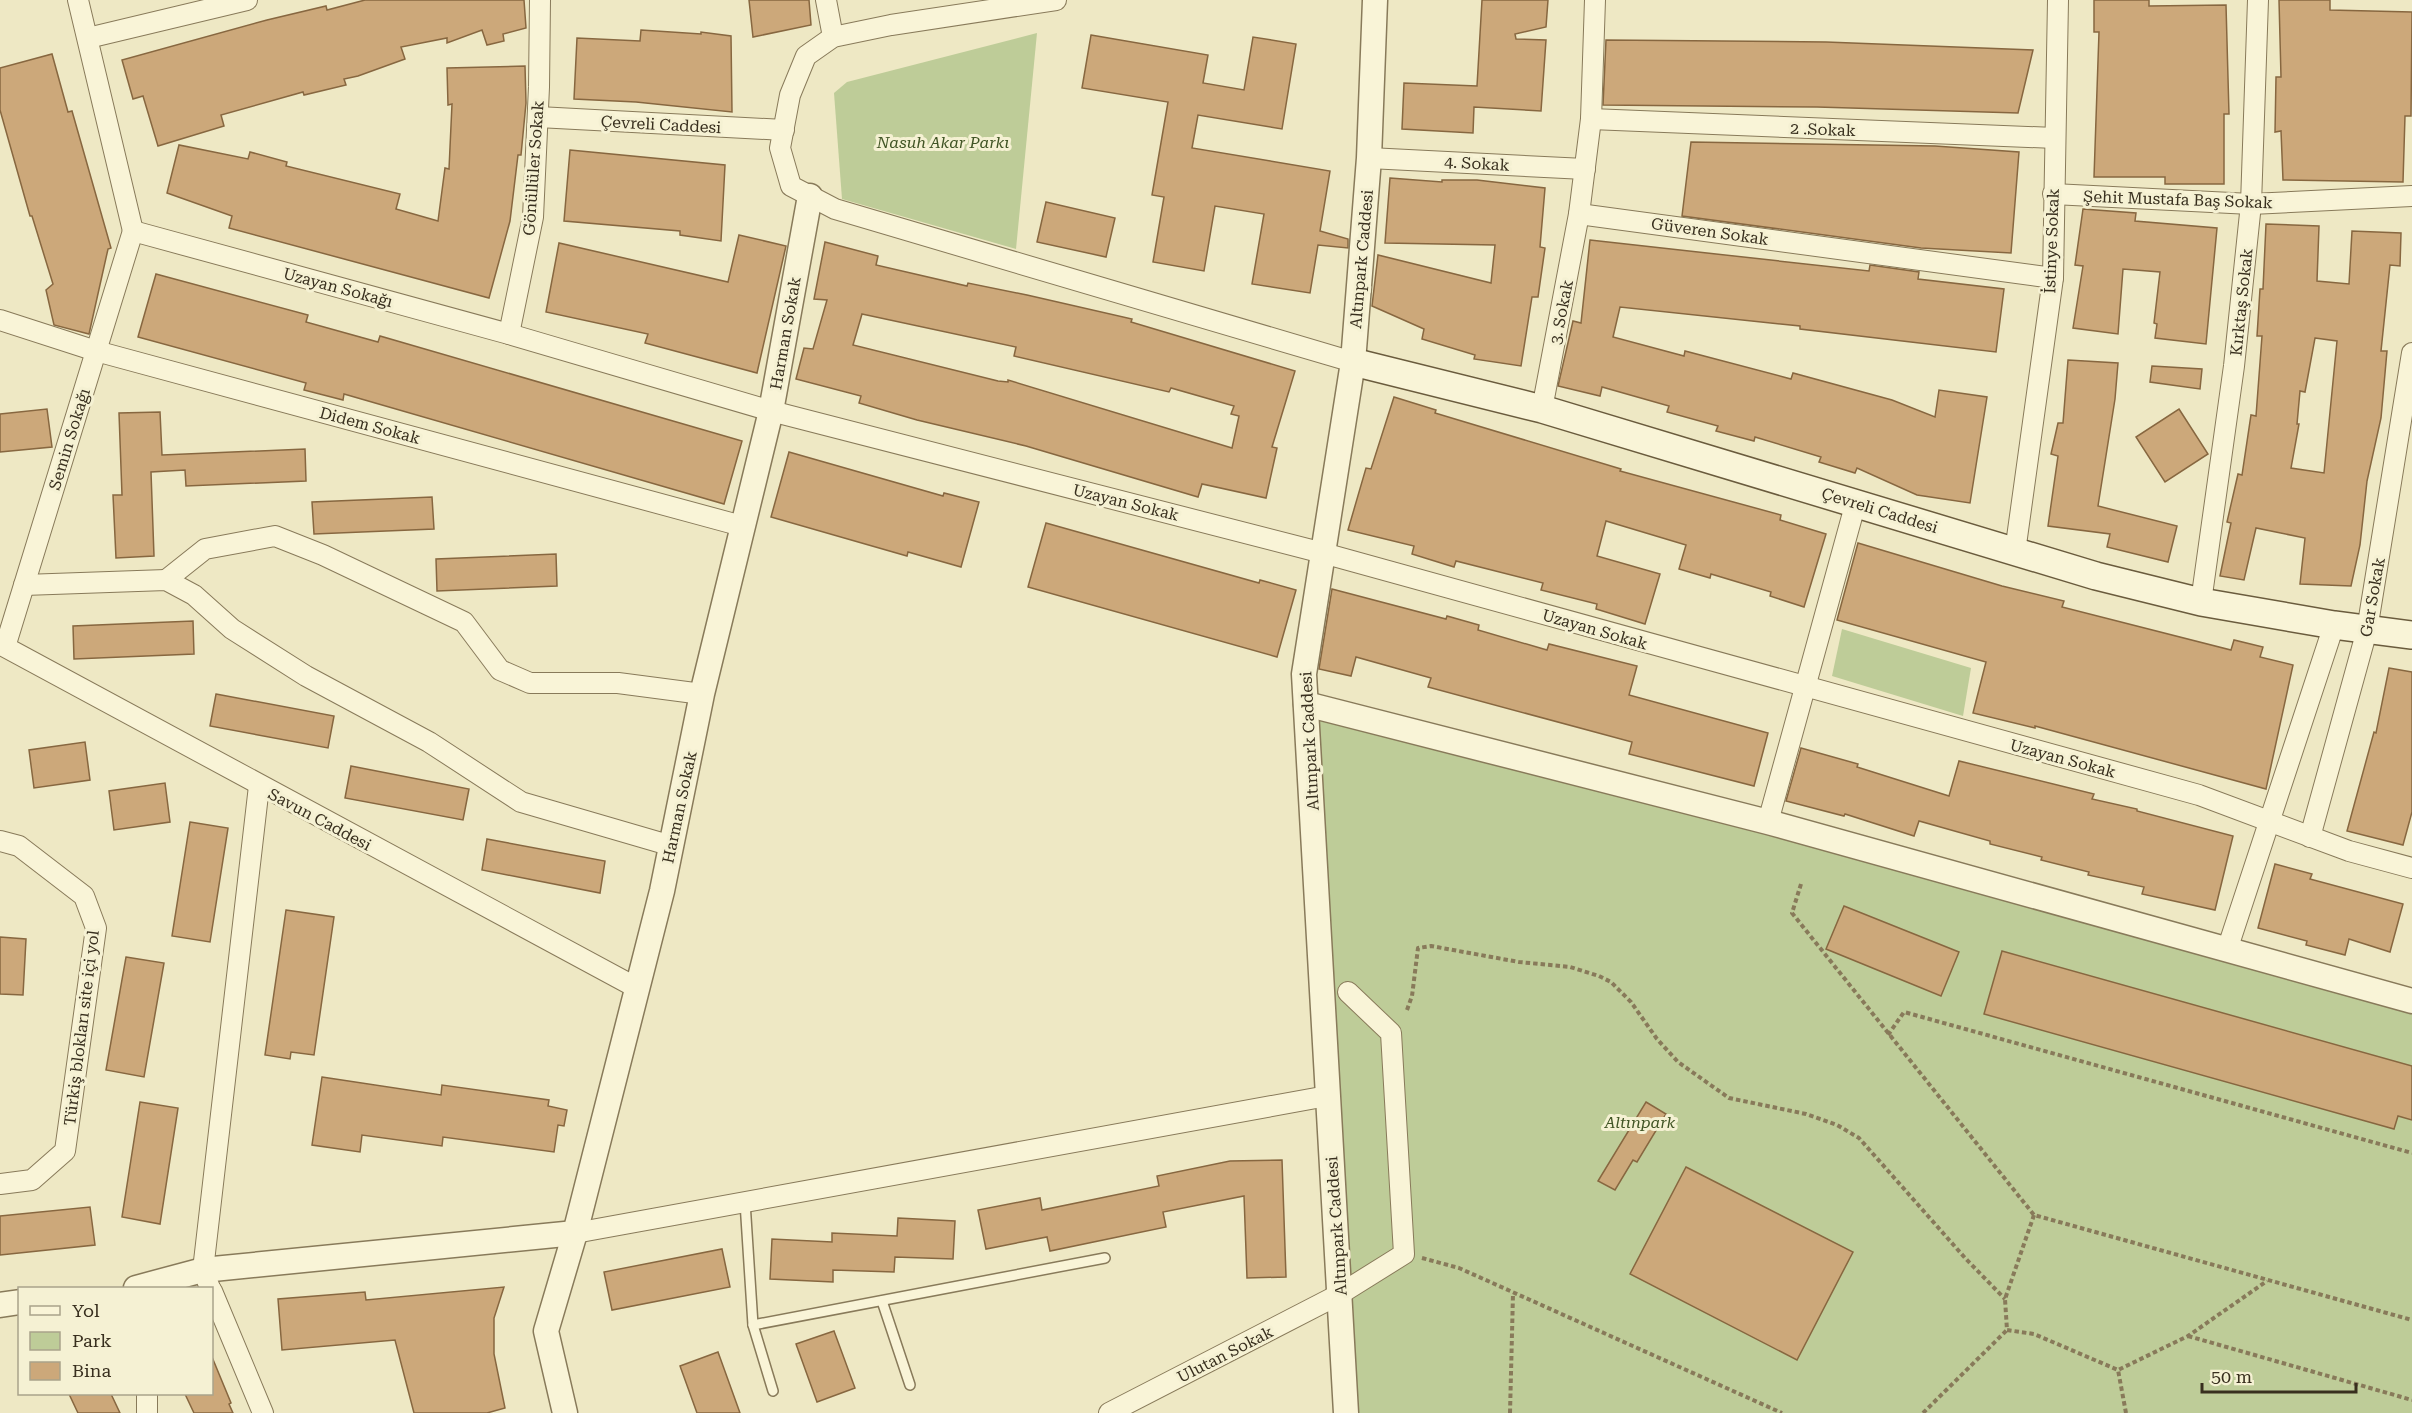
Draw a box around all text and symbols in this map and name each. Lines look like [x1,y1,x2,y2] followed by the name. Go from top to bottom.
[519,100,548,236] street label: Gönüllüler Sokak
[600,112,722,137] street label: Çevreli Caddesi
[1790,119,1856,140] street label: 2 .Sokak
[876,133,1009,152] park label: Nasuh Akar Parkı
[1444,152,1510,175] street label: 4. Sokak
[2083,187,2273,212] street label: Şehit Mustafa Baş Sokak
[2040,188,2063,294] street label: İstinye Sokak
[1346,189,1377,329] street label: Altınpark Caddesi
[1650,214,1770,249] street label: Güveren Sokak
[2226,247,2257,357] street label: Kırktaş Sokak
[281,264,395,311] street label: Uzayan Sokağı
[766,275,805,391] street label: Harman Sokak
[1546,278,1577,346] street label: 3. Sokak
[45,386,94,492] street label: Semin Sokağı
[317,403,422,448] street label: Didem Sokak
[1071,480,1181,525] street label: Uzayan Sokak
[1819,484,1940,537] street label: Çevreli Caddesi
[2356,556,2389,638] street label: Gar Sokak
[1540,605,1650,654] street label: Uzayan Sokak
[1296,671,1323,811] street label: Altınpark Caddesi
[2008,735,2118,782] street label: Uzayan Sokak
[658,749,701,865] street label: Harman Sokak
[265,784,375,855] street label: Savun Caddesi
[60,929,103,1127] street label: Türkiş blokları site içi yol
[1604,1113,1676,1132] park label: Altınpark
[1322,1156,1351,1296] street label: Altınpark Caddesi
[18,1287,213,1395] legend
[72,1300,100,1321] text: Yol
[1174,1322,1276,1387] street label: Ulutan Sokak
[72,1330,112,1351] text: Park
[2202,1356,2356,1394] scale bar
[72,1360,111,1381] text: Bina
[2211,1366,2252,1387] text: 50 m

